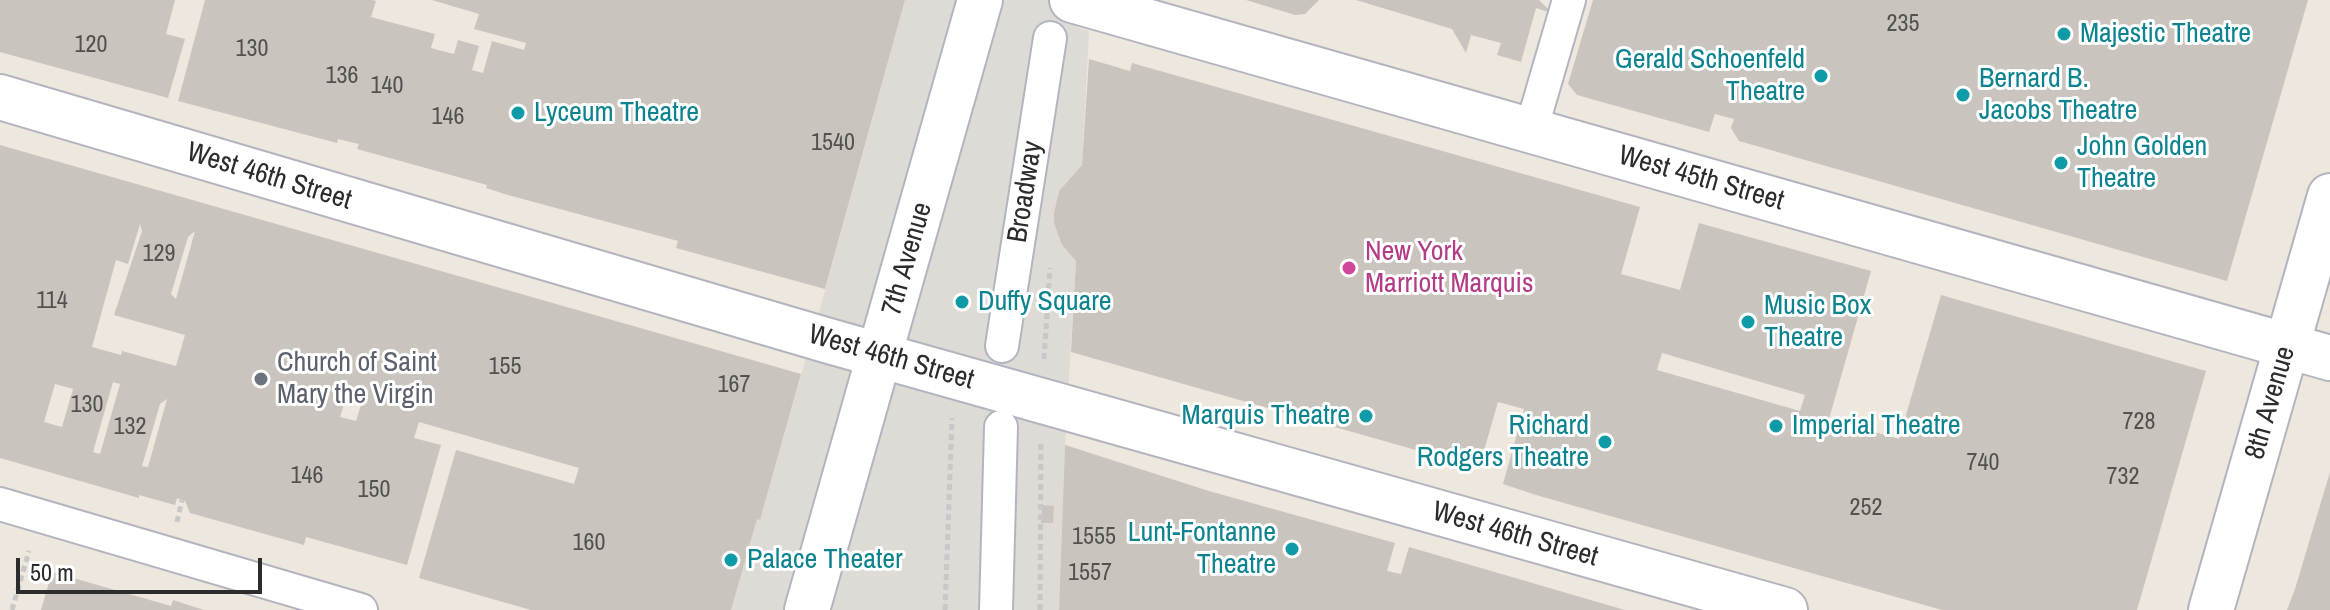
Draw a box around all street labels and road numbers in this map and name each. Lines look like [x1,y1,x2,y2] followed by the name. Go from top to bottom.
[183,136,355,218] street label: West 46th Street
[1001,139,1051,245] street label: Broadway
[1614,139,1788,219] street label: West 45th Street
[876,199,940,319] street label: 7th Avenue
[804,318,978,398] street label: West 46th Street
[2239,343,2303,463] street label: 8th Avenue
[1428,495,1602,575] street label: West 46th Street

